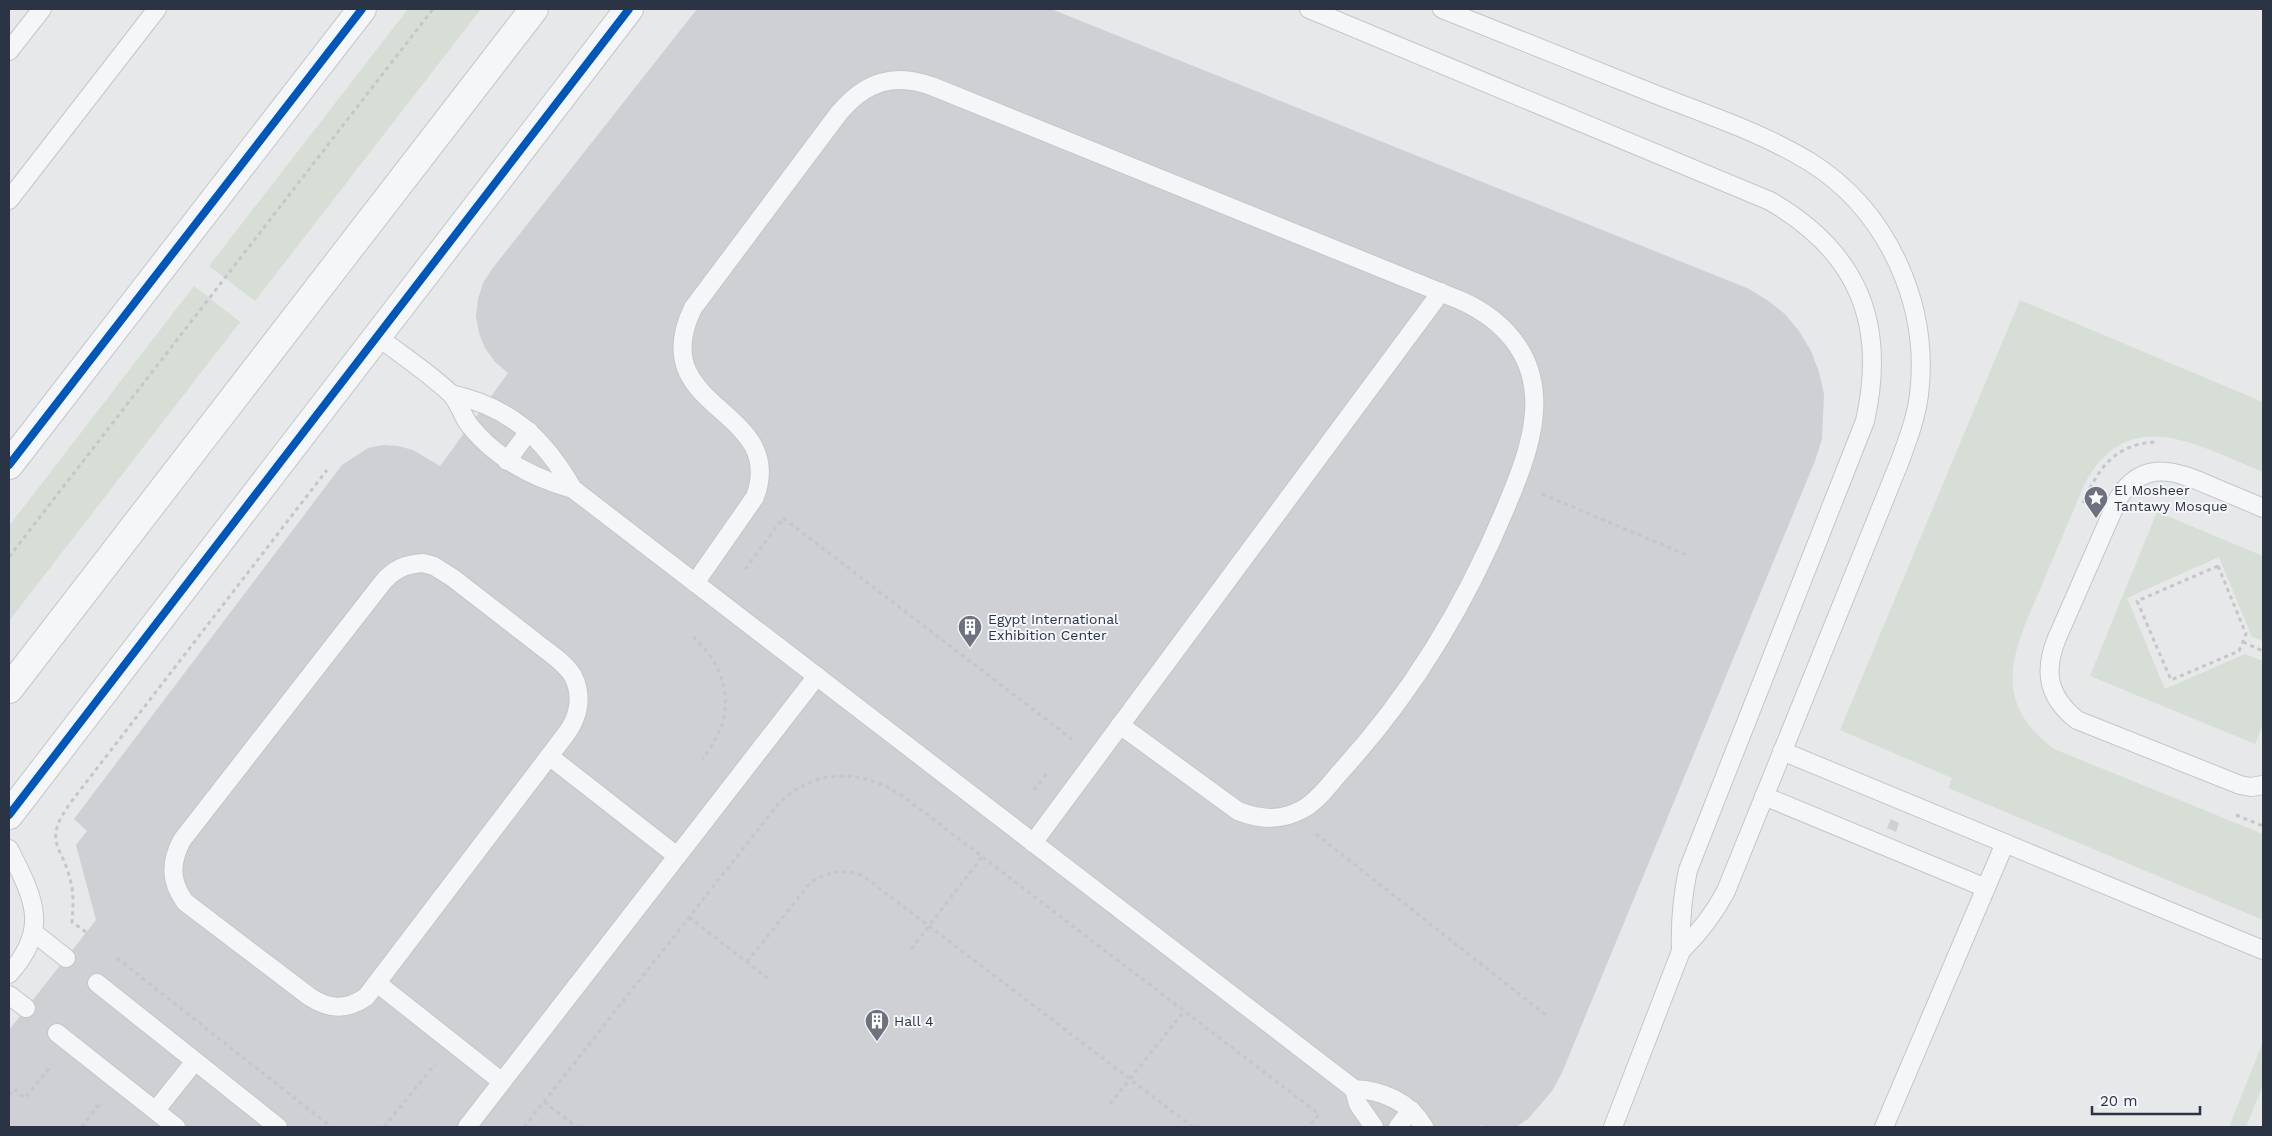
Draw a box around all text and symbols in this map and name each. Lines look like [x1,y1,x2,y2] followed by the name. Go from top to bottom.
[2114,482,2228,514] place label: El Mosheer Tantawy Mosque
[2083,485,2109,519] place icon: El Mosheer Tantawy Mosque
[988,611,1119,643] place label: Egypt International Exhibition Center
[957,614,983,648] building icon: Egypt International Exhibition Center
[864,1008,890,1042] building icon: Hall 4
[894,1013,934,1029] place label: Hall 4
[2092,1084,2200,1116] scale bar
[2100,1092,2138,1110] text: 20 m

